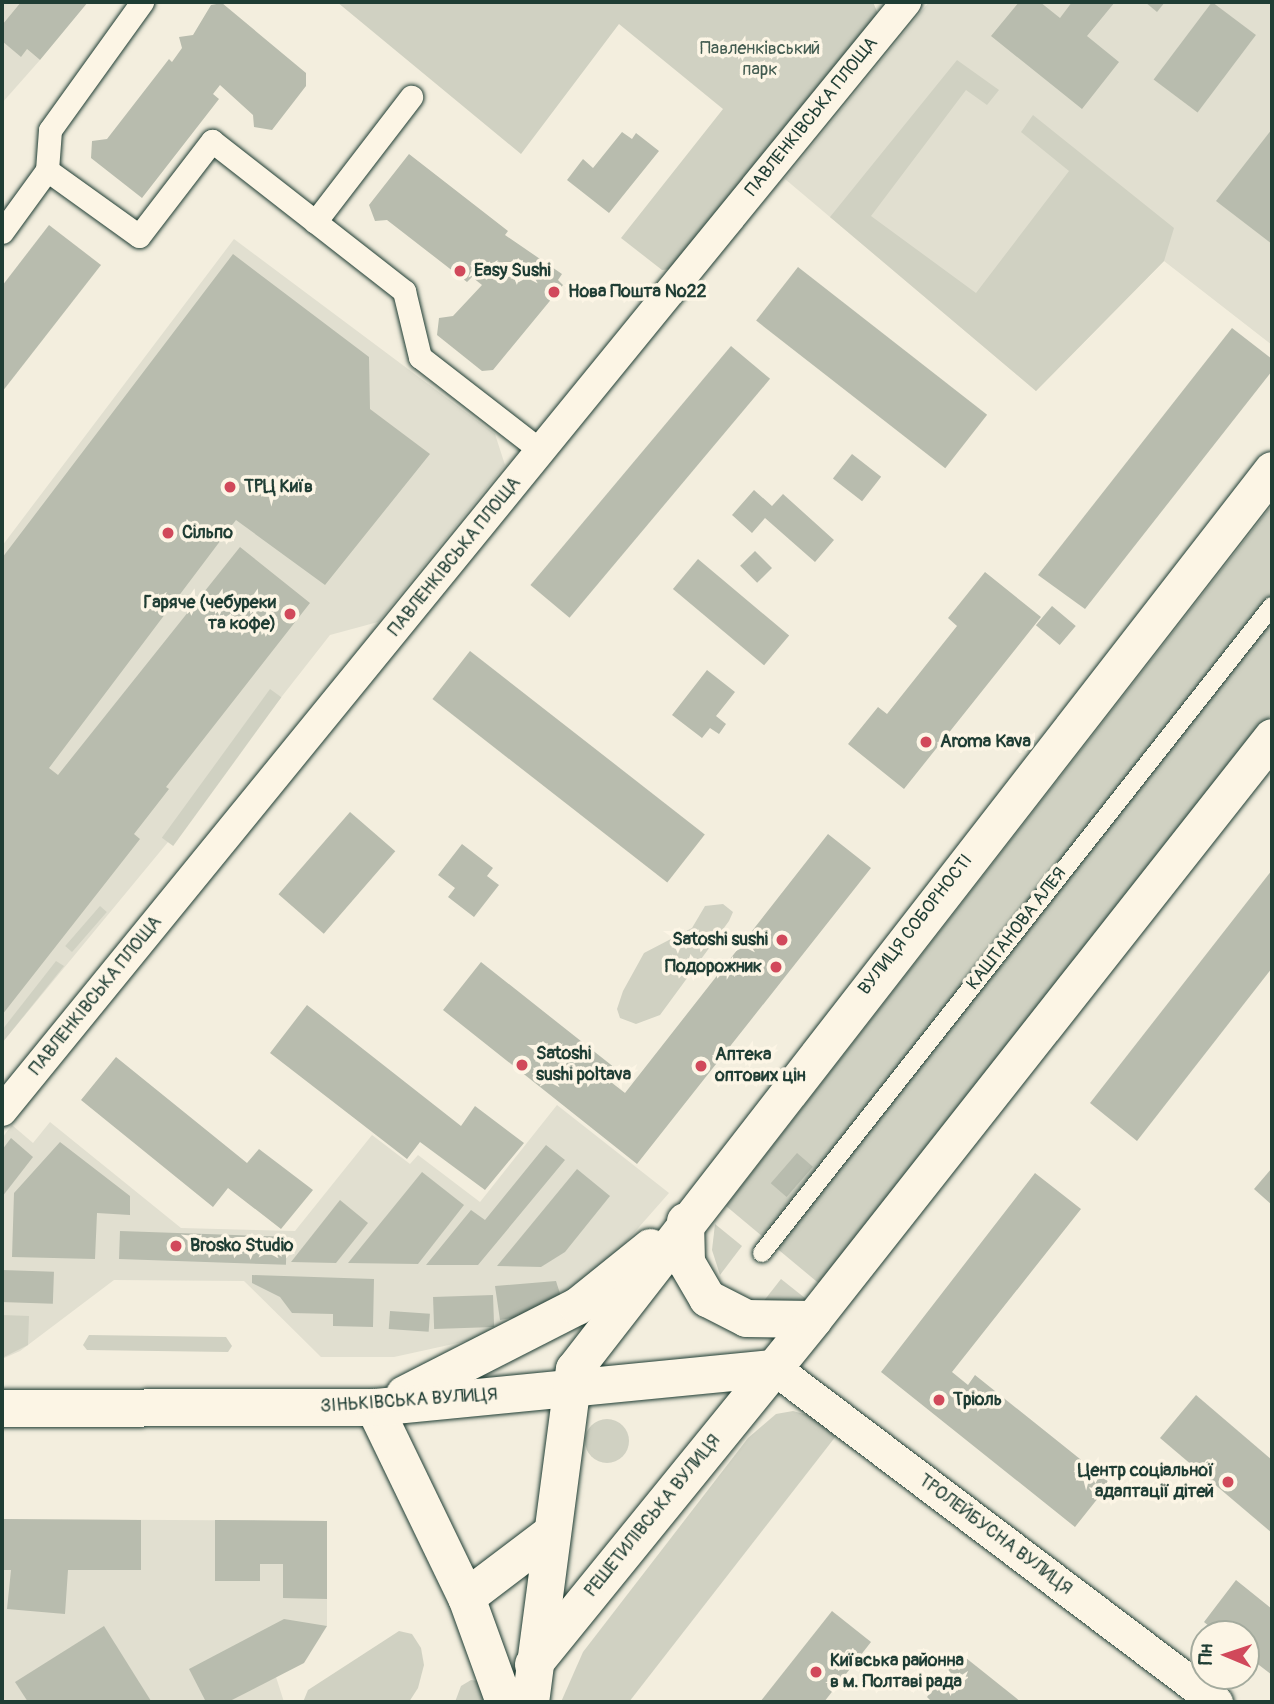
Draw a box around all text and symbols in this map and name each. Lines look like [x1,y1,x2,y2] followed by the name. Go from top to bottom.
[741,33,883,201] street label: ПАВЛЕНКІВСЬКА ПЛОЩА
[700,39,820,82] park label: Павленківський парк
[474,260,551,282] place label: Easy Sushi
[452,263,468,279] marker: Easy Sushi
[568,281,707,303] place label: Нова Пошта №22
[546,284,562,300] marker: Нова Пошта №22
[384,473,526,641] street label: ПАВЛЕНКІВСЬКА ПЛОЩА
[244,476,313,498] place label: ТРЦ Київ
[222,479,238,495] marker: ТРЦ Київ
[182,522,233,544] place label: Сільпо
[160,525,176,541] marker: Сільпо
[144,593,276,636] place label: Гаряче (чебуреки та кофе)
[282,606,298,622] marker: Гаряче (чебуреки та кофе)
[940,731,1031,753] place label: Aroma Kava
[918,734,934,750] marker: Aroma Kava
[854,850,978,1000] street label: ВУЛИЦЯ СОБОРНОСТІ
[963,864,1071,994] street label: КАШТАНОВА АЛЕЯ
[25,912,167,1080] street label: ПАВЛЕНКІВСЬКА ПЛОЩА
[672,929,768,951] place label: Satoshi sushi
[774,932,790,948] marker: Satoshi sushi
[665,956,762,978] place label: Подорожник
[768,959,784,975] marker: Подорожник
[536,1044,631,1086] place label: Satoshi sushi poltava
[715,1045,806,1088] place label: Аптека оптових цін
[514,1057,530,1073] marker: Satoshi sushi poltava
[693,1058,709,1074] marker: Аптека оптових цін
[190,1235,294,1257] place label: Brosko Studio
[168,1238,184,1254] marker: Brosko Studio
[320,1384,498,1418] street label: ЗІНЬКІВСЬКА ВУЛИЦЯ
[953,1389,1002,1411] place label: Тріоль
[931,1392,947,1408] marker: Тріоль
[581,1430,725,1602] street label: РЕШЕТИЛІВСЬКА ВУЛИЦЯ
[1078,1461,1214,1504] place label: Центр соціальної адаптації дітей
[914,1470,1076,1600] street label: ТРОЛЕЙБУСНА ВУЛИЦЯ
[1220,1474,1236,1490] marker: Центр соціальної адаптації дітей
[1190,1620,1260,1690] north arrow
[1194,1643,1218,1665] text: Пн
[830,1651,964,1694] place label: Київська районна в м. Полтаві рада
[808,1664,824,1680] marker: Київська районна в м. Полтаві рада

